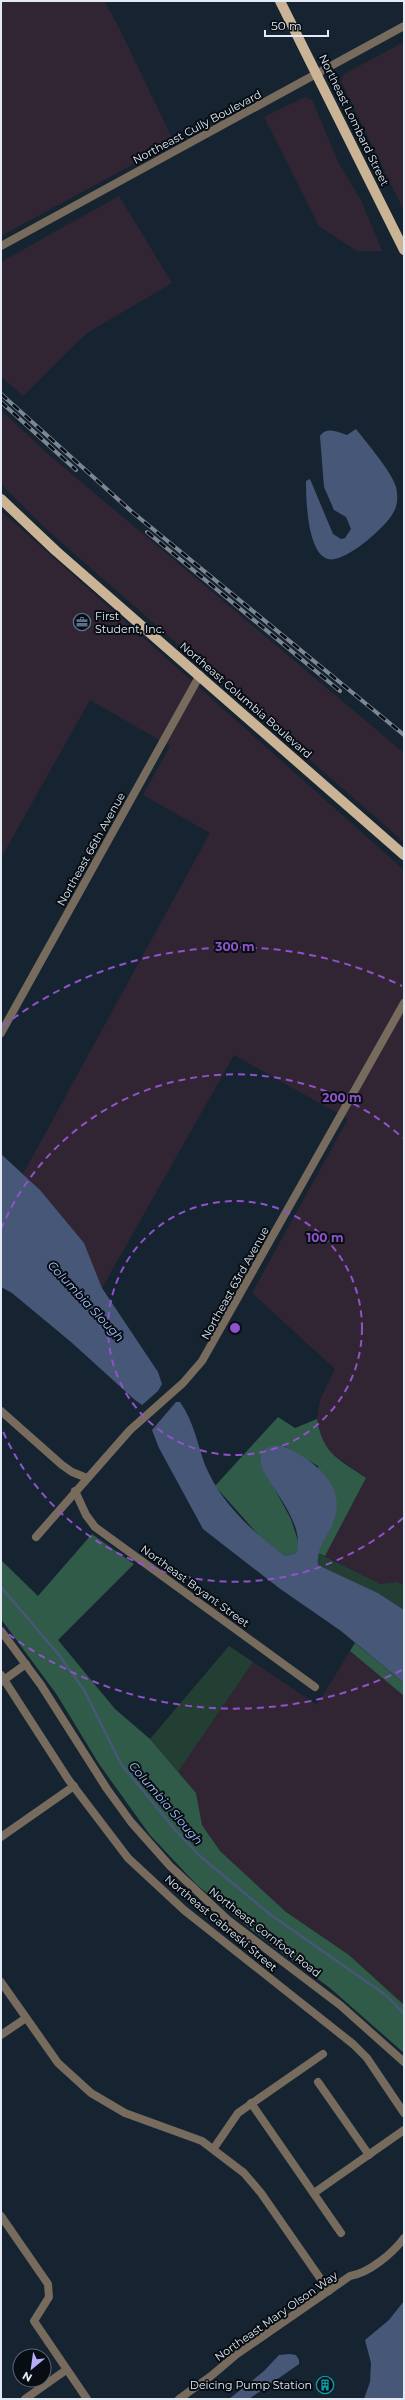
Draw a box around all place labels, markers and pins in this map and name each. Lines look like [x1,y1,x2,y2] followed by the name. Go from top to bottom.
[95,609,164,636] place label: First Student, Inc.
[72,612,92,632] office icon: First Student, Inc.
[228,1321,242,1335] centre of rings
[315,2375,335,2395] building icon: Deicing Pump Station
[190,2378,312,2392] place label: Deicing Pump Station

